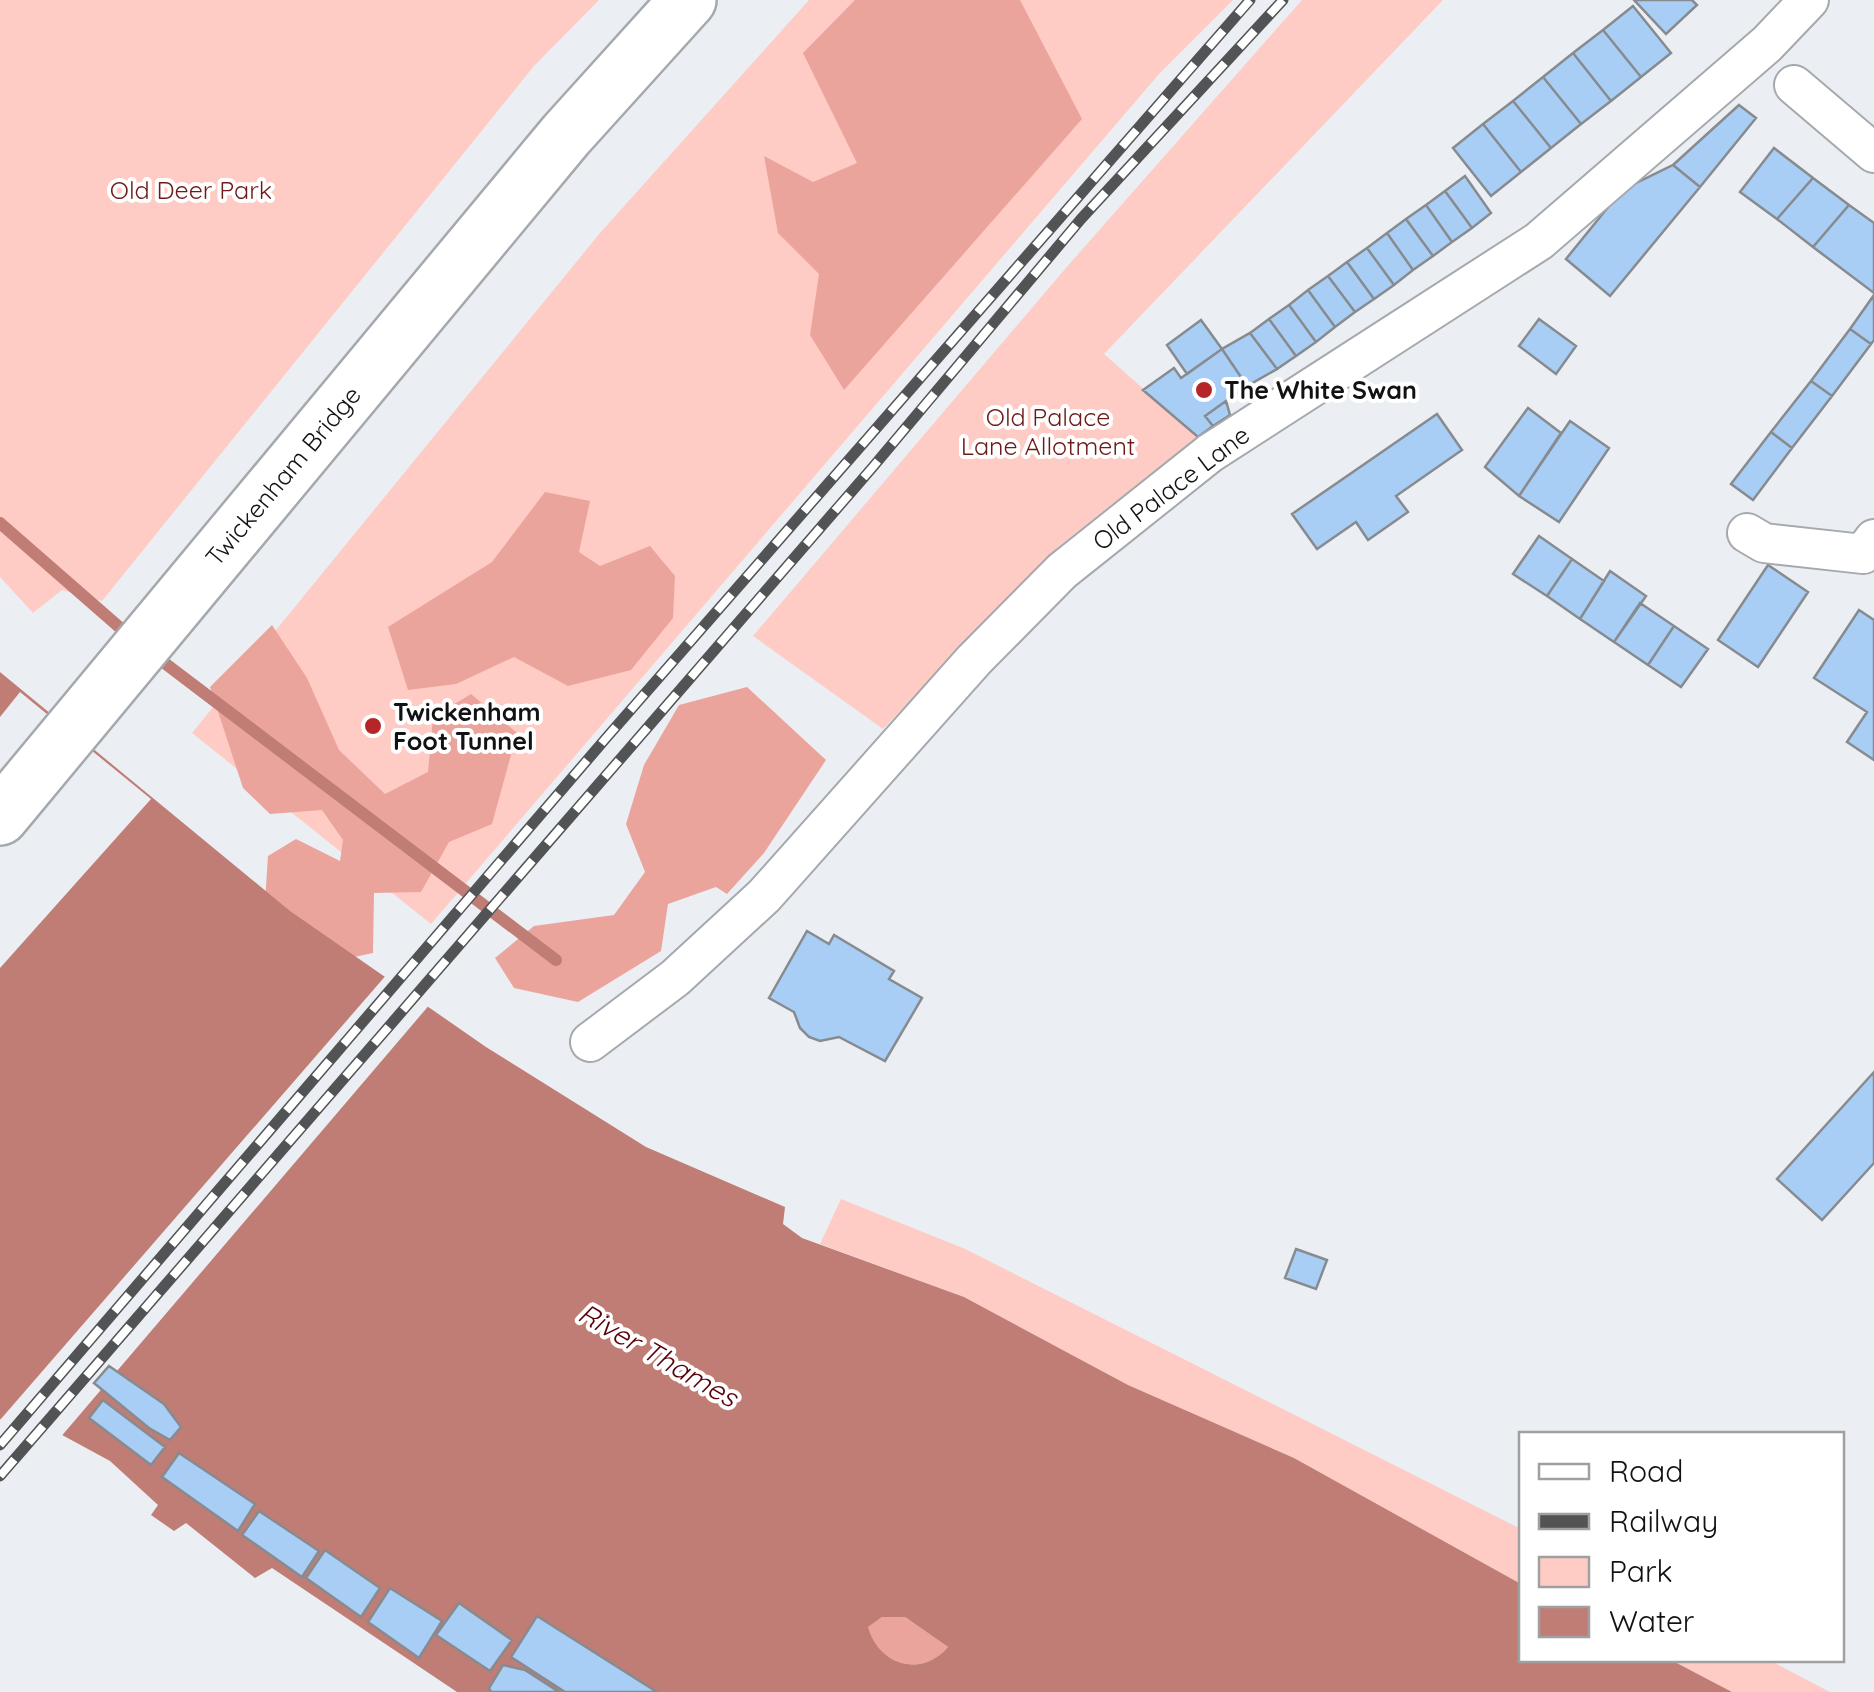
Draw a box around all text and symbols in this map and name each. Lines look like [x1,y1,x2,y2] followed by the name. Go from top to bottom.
[110,174,272,205] park label: Old Deer Park
[1224,374,1417,405] place label: The White Swan
[198,379,367,572] street label: Twickenham Bridge
[1193,379,1215,401] marker: The White Swan
[961,401,1135,461] park label: Old Palace Lane Allotment
[1086,419,1255,557] street label: Old Palace Lane
[393,696,540,756] place label: Twickenham Foot Tunnel
[362,715,384,737] marker: Twickenham Foot Tunnel
[572,1295,746,1415] water label: River Thames
[1519,1432,1844,1662] legend
[1609,1452,1683,1490] text: Road
[1609,1502,1718,1540] text: Railway
[1609,1552,1673,1590] text: Park
[1609,1602,1695,1640] text: Water

